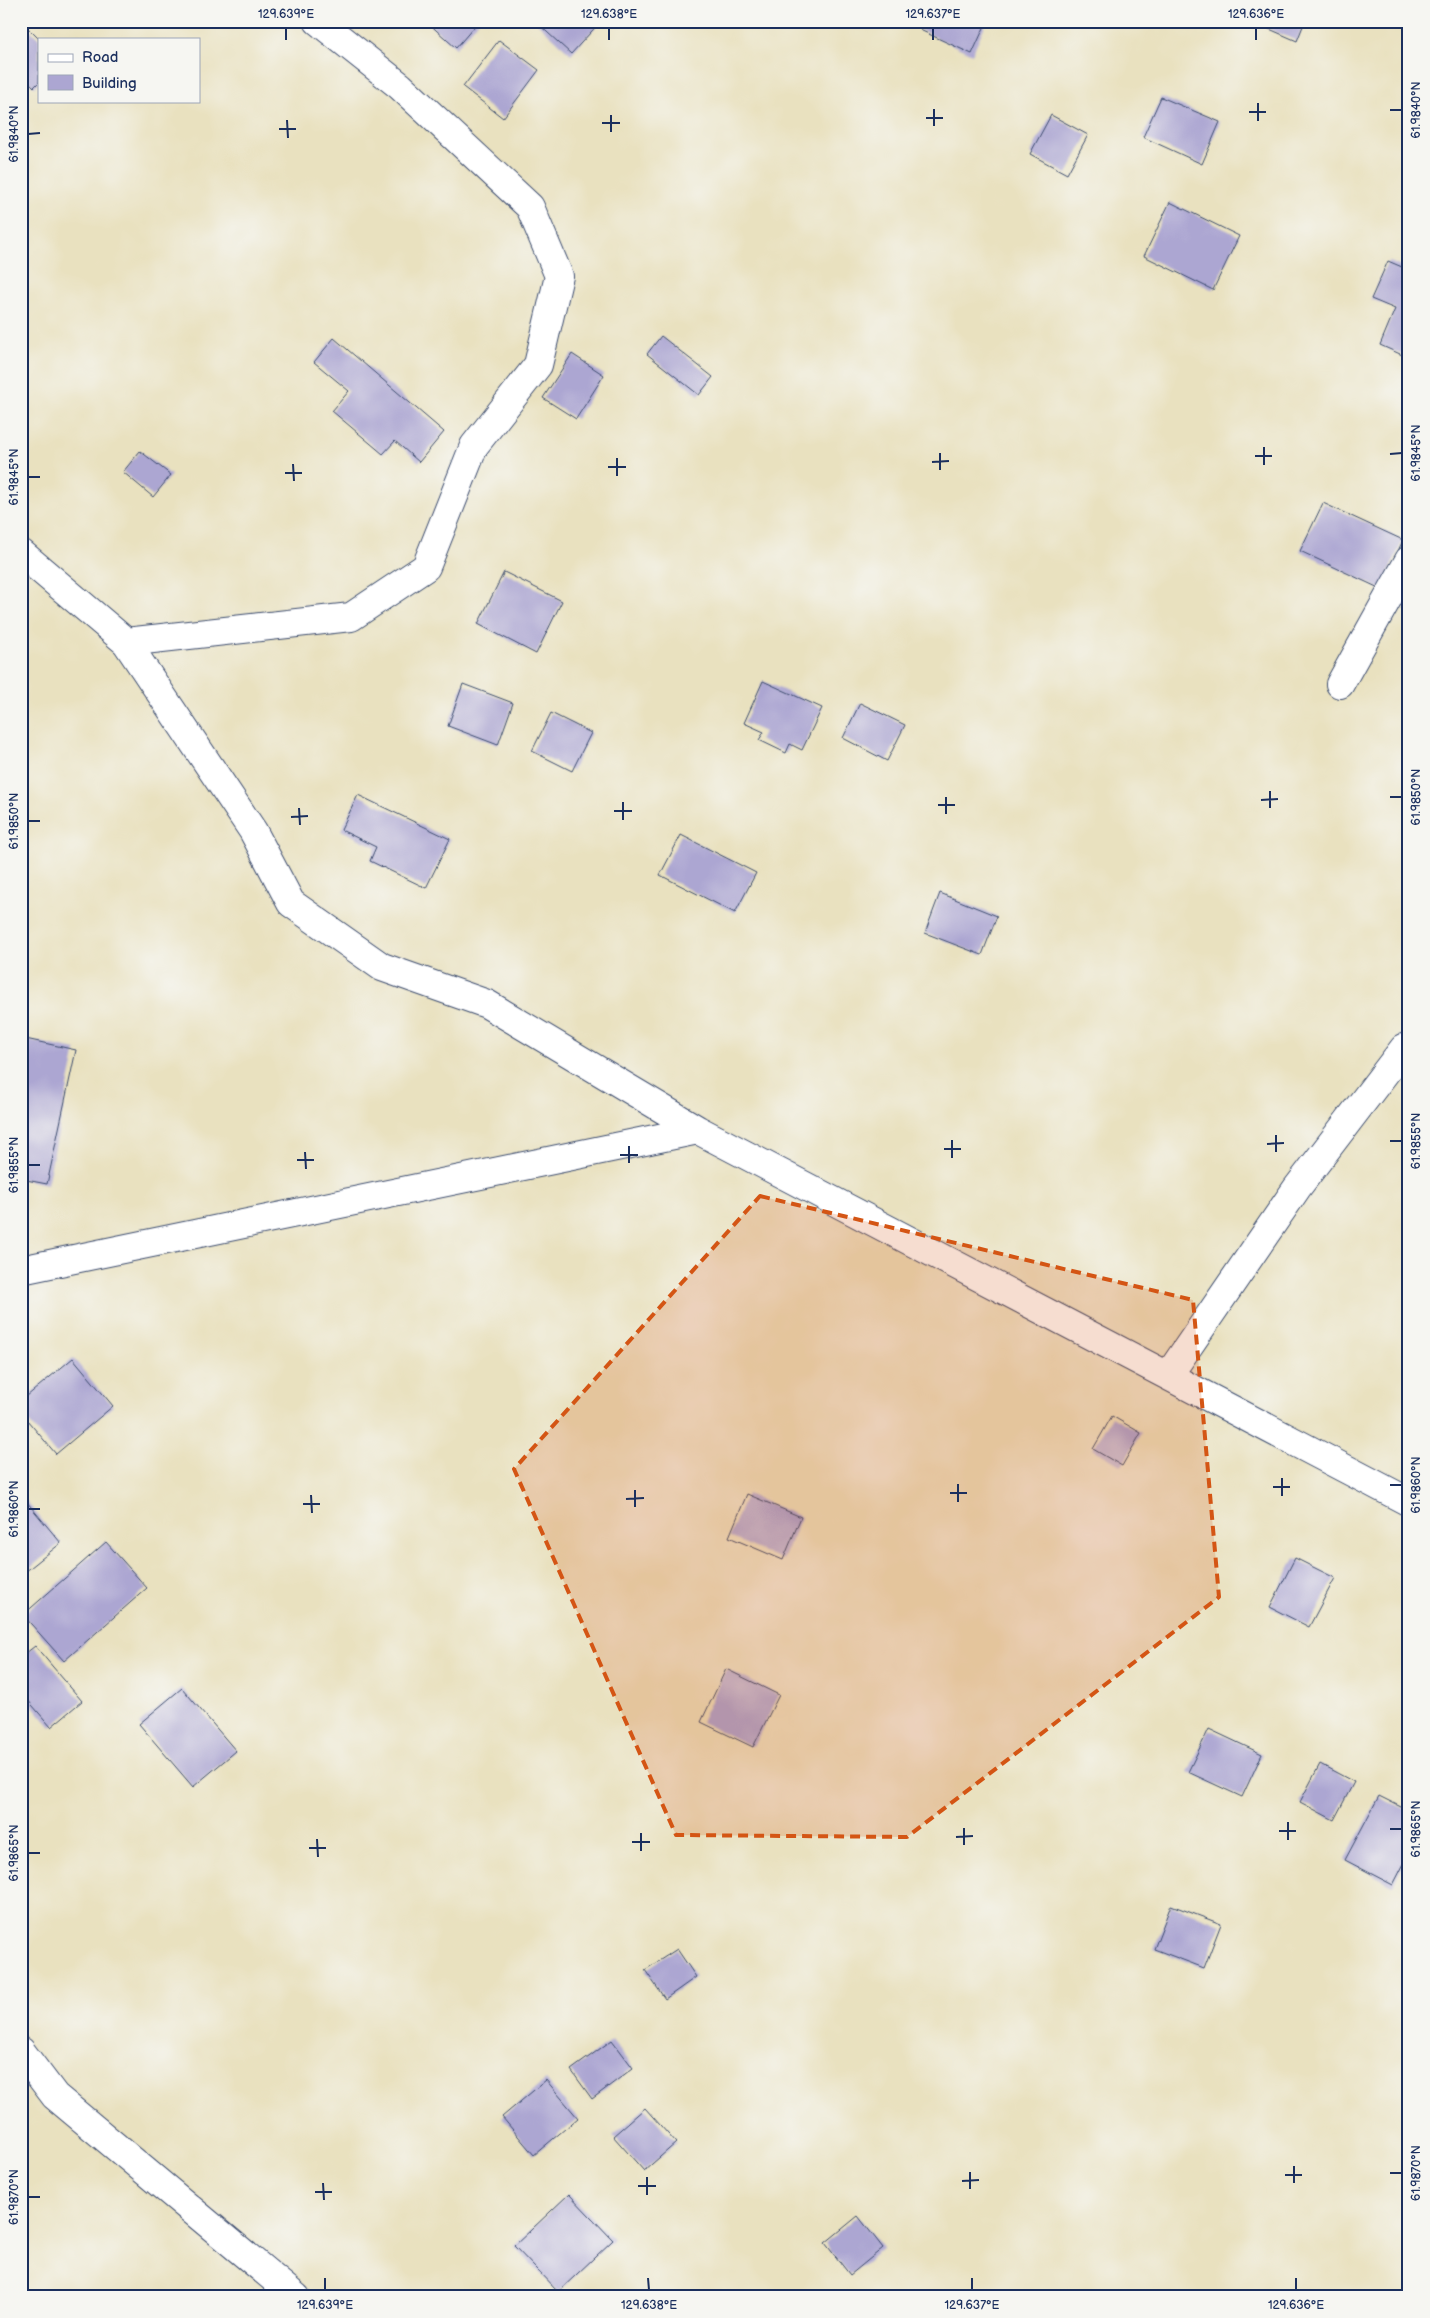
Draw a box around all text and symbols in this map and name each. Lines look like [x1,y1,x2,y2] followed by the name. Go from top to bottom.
[258,7,314,22] text: 129.639°E
[581,7,637,22] text: 129.638°E
[905,7,961,22] text: 129.637°E
[1228,7,1284,22] text: 129.636°E
[38,38,200,102] legend
[82,48,118,67] text: Road
[82,74,137,93] text: Building
[1409,81,1424,139] text: 61.9840°N
[7,105,22,163] text: 61.9840°N
[1409,425,1424,481] text: 61.9845°N
[7,449,22,505] text: 61.9845°N
[1409,769,1424,825] text: 61.9850°N
[7,793,22,849] text: 61.9850°N
[1409,1113,1424,1169] text: 61.9855°N
[7,1137,22,1193] text: 61.9855°N
[1409,1456,1424,1514] text: 61.9860°N
[7,1480,22,1538] text: 61.9860°N
[1409,1801,1424,1857] text: 61.9865°N
[7,1825,22,1881] text: 61.9865°N
[1409,2145,1424,2201] text: 61.9870°N
[7,2169,22,2225] text: 61.9870°N
[297,2298,353,2313] text: 129.639°E
[621,2298,677,2313] text: 129.638°E
[944,2298,1000,2313] text: 129.637°E
[1268,2298,1324,2313] text: 129.636°E

